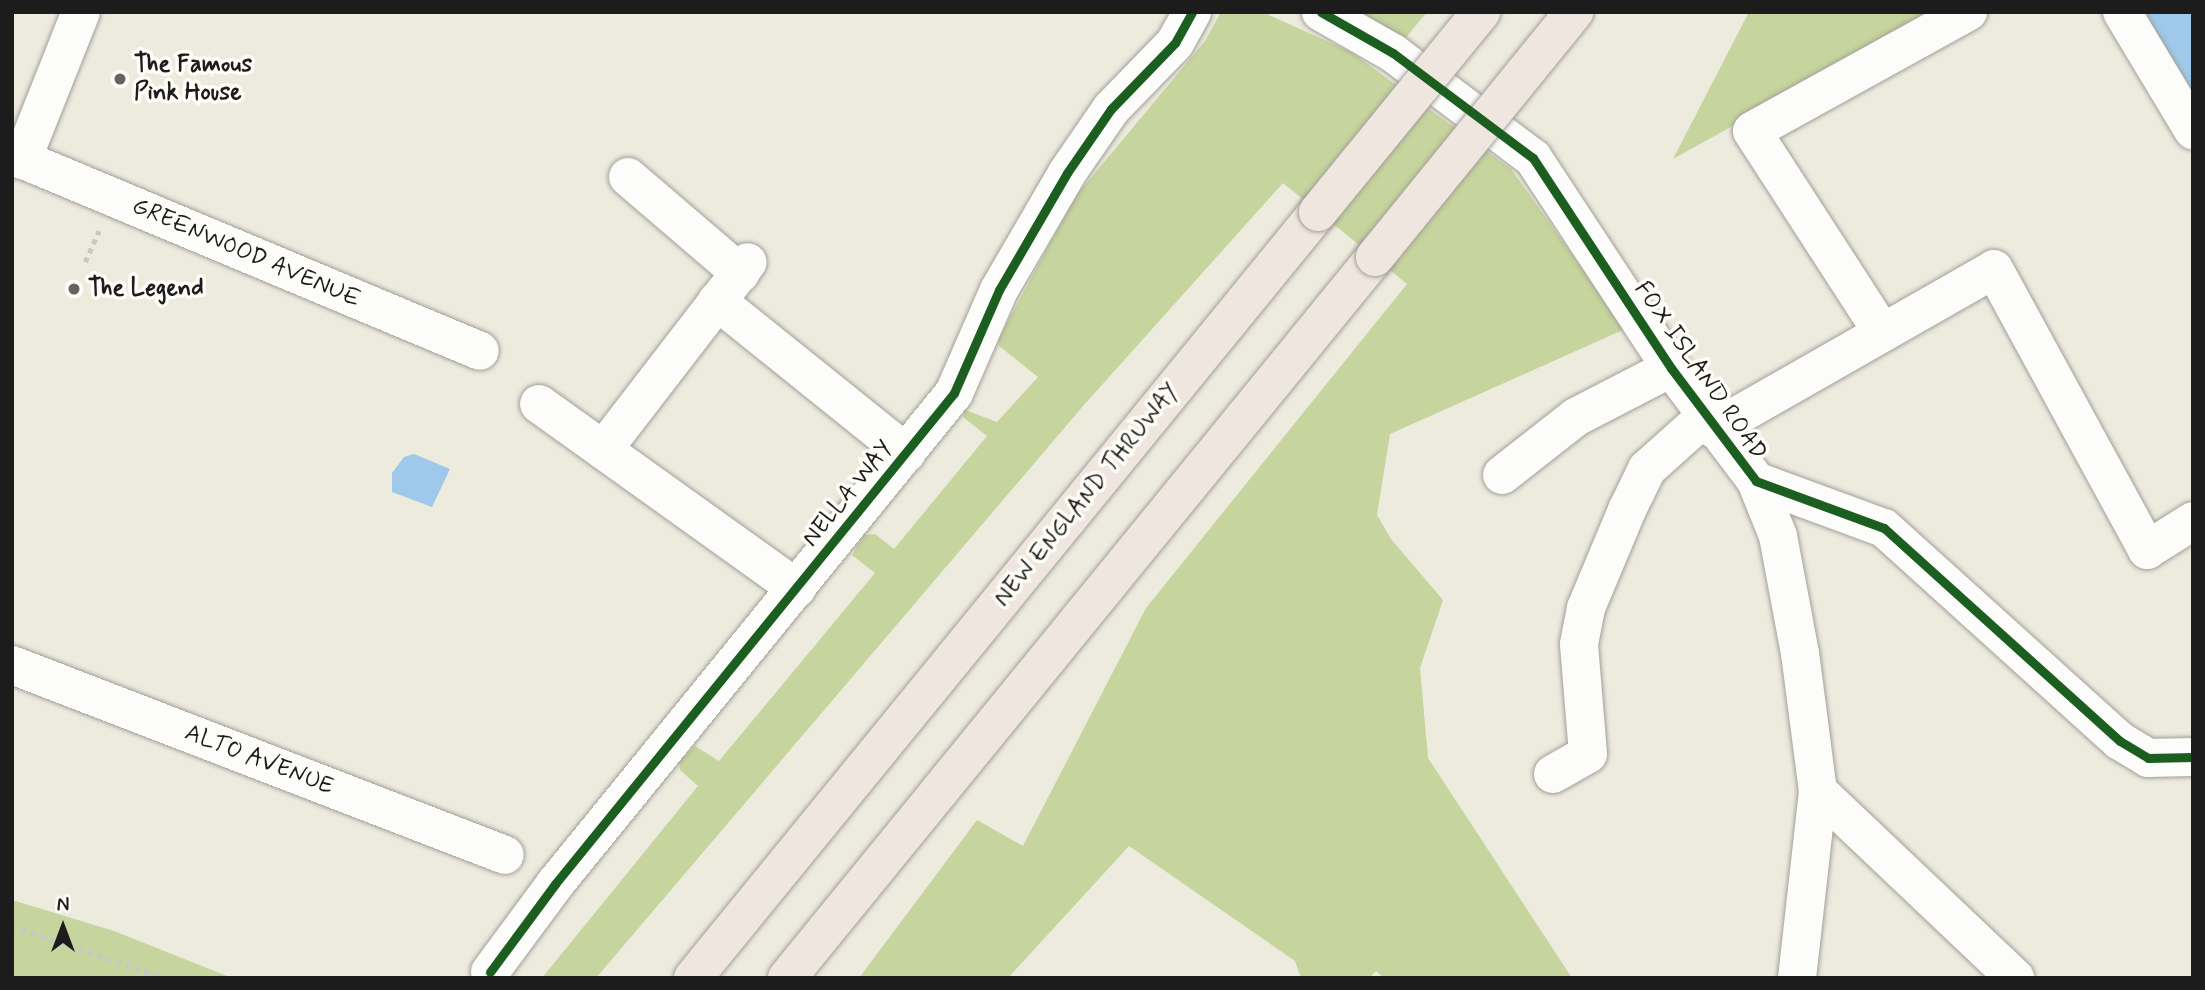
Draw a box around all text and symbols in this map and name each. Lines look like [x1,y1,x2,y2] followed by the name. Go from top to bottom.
[134,51,257,107] place label: The Famous Pink House
[112,71,128,87] marker: The Famous Pink House
[128,192,364,314] street label: GREENWOOD AVENUE
[88,275,209,303] place label: The Legend
[1629,278,1771,464] street label: FOX ISLAND ROAD
[66,281,82,297] marker: The Legend
[988,378,1186,612] street label: NEW ENGLAND THRUWAY
[796,435,900,553] street label: NELLA WAY
[179,718,339,802] street label: ALTO AVENUE
[28,892,98,962] north arrow
[57,893,69,918] text: N

